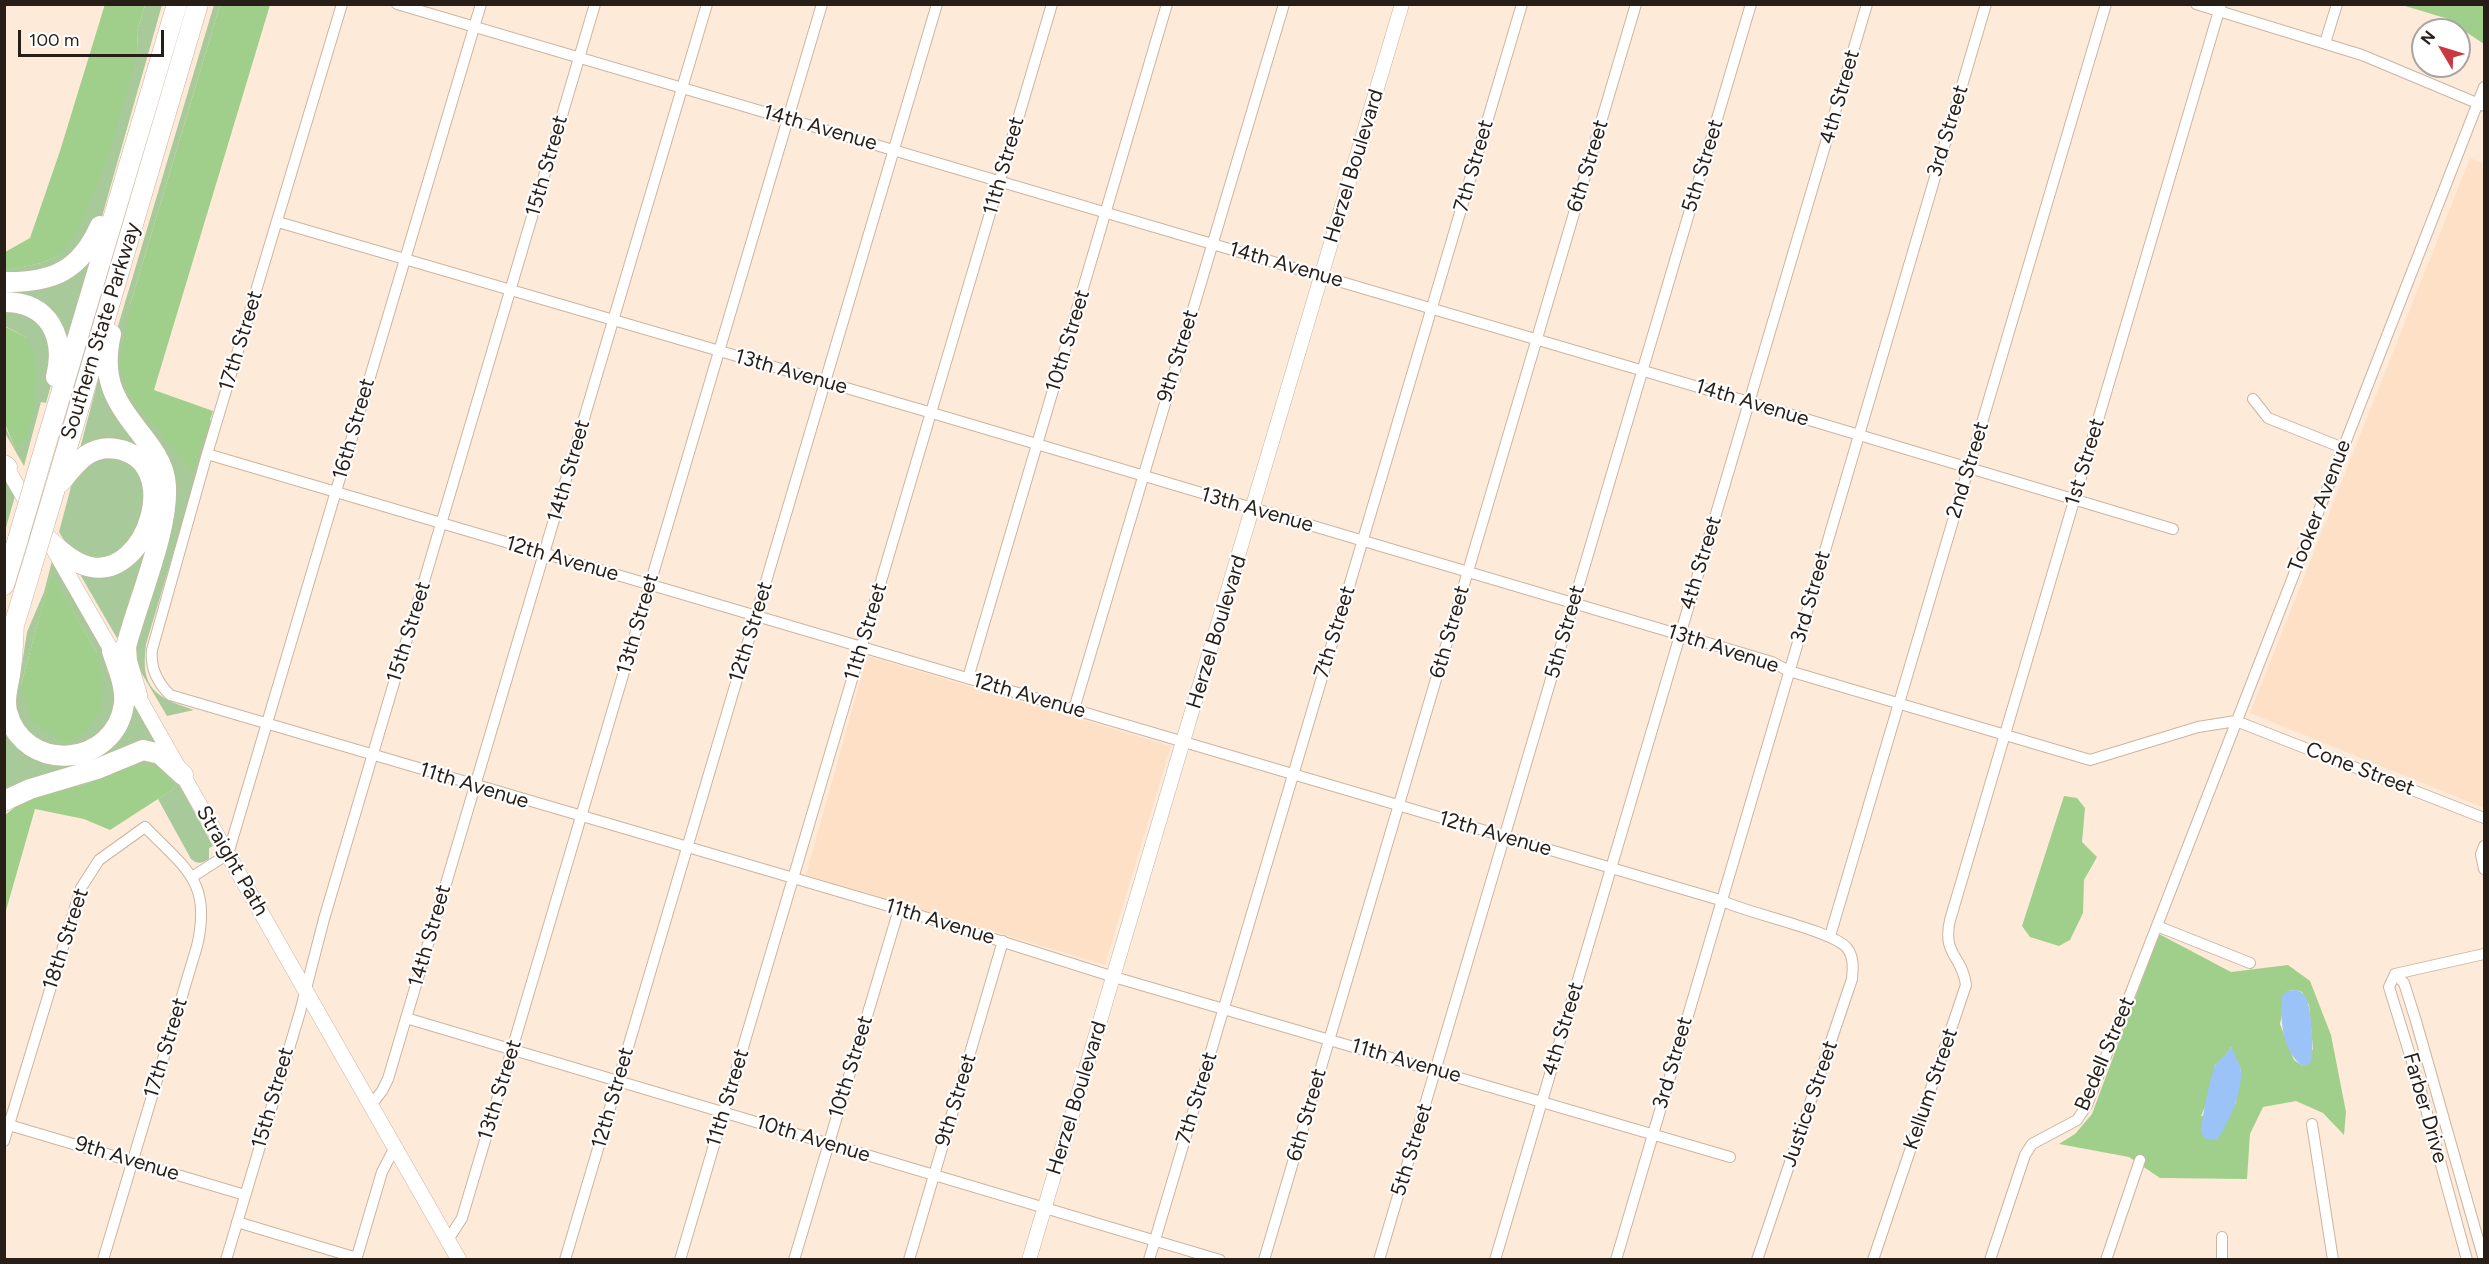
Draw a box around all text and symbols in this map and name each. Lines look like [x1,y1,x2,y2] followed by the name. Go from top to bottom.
[21,18,166,56] scale bar
[2411,18,2471,78] north arrow
[2417,27,2439,49] text: N
[29,29,79,51] text: 100 m
[1815,47,1865,147] street label: 4th Street
[1922,82,1974,180] street label: 3rd Street
[1319,86,1389,246] street label: Herzel Boulevard
[760,100,880,156] street label: 14th Avenue
[521,112,573,220] street label: 15th Street
[978,114,1030,218] street label: 11th Street
[1449,117,1499,215] street label: 7th Street
[1562,117,1614,215] street label: 6th Street
[1677,117,1729,215] street label: 5th Street
[56,219,146,443] street label: Southern State Parkway
[1226,237,1346,293] street label: 14th Avenue
[1040,287,1096,395] street label: 10th Street
[214,288,268,394] street label: 17th Street
[1152,307,1204,405] street label: 9th Street
[732,344,850,400] street label: 13th Avenue
[1692,374,1812,432] street label: 14th Avenue
[328,375,380,483] street label: 16th Street
[2060,415,2110,509] street label: 1st Street
[542,417,596,525] street label: 14th Street
[1941,419,1995,521] street label: 2nd Street
[2283,436,2357,576] street label: Tooker Avenue
[1198,482,1316,538] street label: 13th Avenue
[1675,513,1727,613] street label: 4th Street
[503,531,621,587] street label: 12th Avenue
[1786,548,1836,646] street label: 3rd Street
[1182,552,1252,712] street label: Herzel Boulevard
[612,571,664,677] street label: 13th Street
[382,578,436,686] street label: 15th Street
[724,579,778,685] street label: 12th Street
[839,580,893,684] street label: 11th Street
[1309,583,1361,681] street label: 7th Street
[1425,583,1475,681] street label: 6th Street
[1540,583,1590,681] street label: 5th Street
[1664,619,1782,679] street label: 13th Avenue
[970,668,1088,724] street label: 12th Avenue
[2302,737,2418,801] street label: Cone Street
[416,757,532,815] street label: 11th Avenue
[190,801,274,921] street label: Straight Path
[1436,806,1554,862] street label: 12th Avenue
[403,882,457,990] street label: 14th Street
[38,885,94,993] street label: 18th Street
[882,893,998,951] street label: 11th Avenue
[1537,979,1589,1079] street label: 4th Street
[2070,993,2140,1115] street label: Bedell Street
[139,995,193,1101] street label: 17th Street
[823,1013,879,1121] street label: 10th Street
[1648,1014,1698,1112] street label: 3rd Street
[1042,1018,1112,1178] street label: Herzel Boulevard
[1898,1025,1964,1153] street label: Kellum Street
[1348,1033,1464,1089] street label: 11th Avenue
[473,1037,527,1143] street label: 13th Street
[1777,1038,1843,1170] street label: Justice Street
[247,1044,299,1152] street label: 15th Street
[587,1045,639,1151] street label: 12th Street
[701,1046,755,1150] street label: 11th Street
[1171,1049,1223,1147] street label: 7th Street
[2397,1050,2453,1166] street label: Farber Drive
[930,1051,982,1149] street label: 9th Street
[1282,1066,1332,1164] street label: 6th Street
[1386,1101,1438,1199] street label: 5th Street
[753,1110,873,1168] street label: 10th Avenue
[72,1131,182,1187] street label: 9th Avenue

